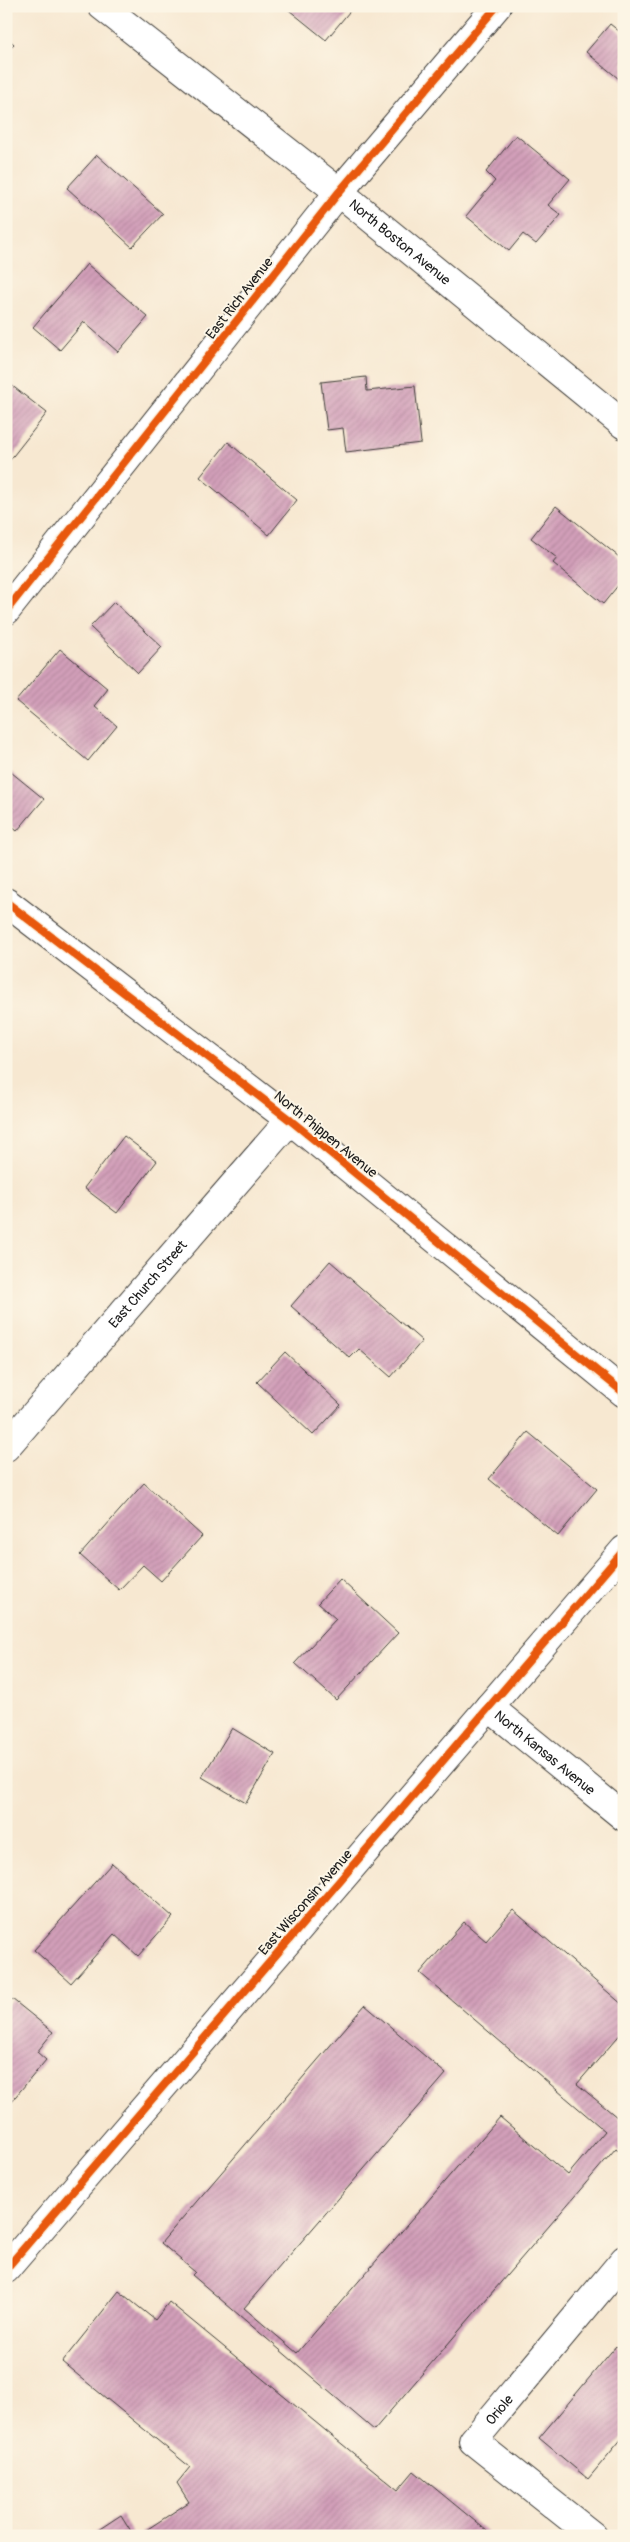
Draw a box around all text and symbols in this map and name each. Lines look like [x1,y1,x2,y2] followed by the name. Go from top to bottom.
[345,196,454,289] street label: North Boston Avenue
[202,254,277,343] street label: East Rich Avenue
[271,1088,381,1181] street label: North Phippen Avenue
[105,1237,191,1332] street label: East Church Street
[491,1707,598,1799] street label: North Kansas Avenue
[255,1846,356,1959] street label: East Wisconsin Avenue
[482,2391,517,2428] street label: Oriole

